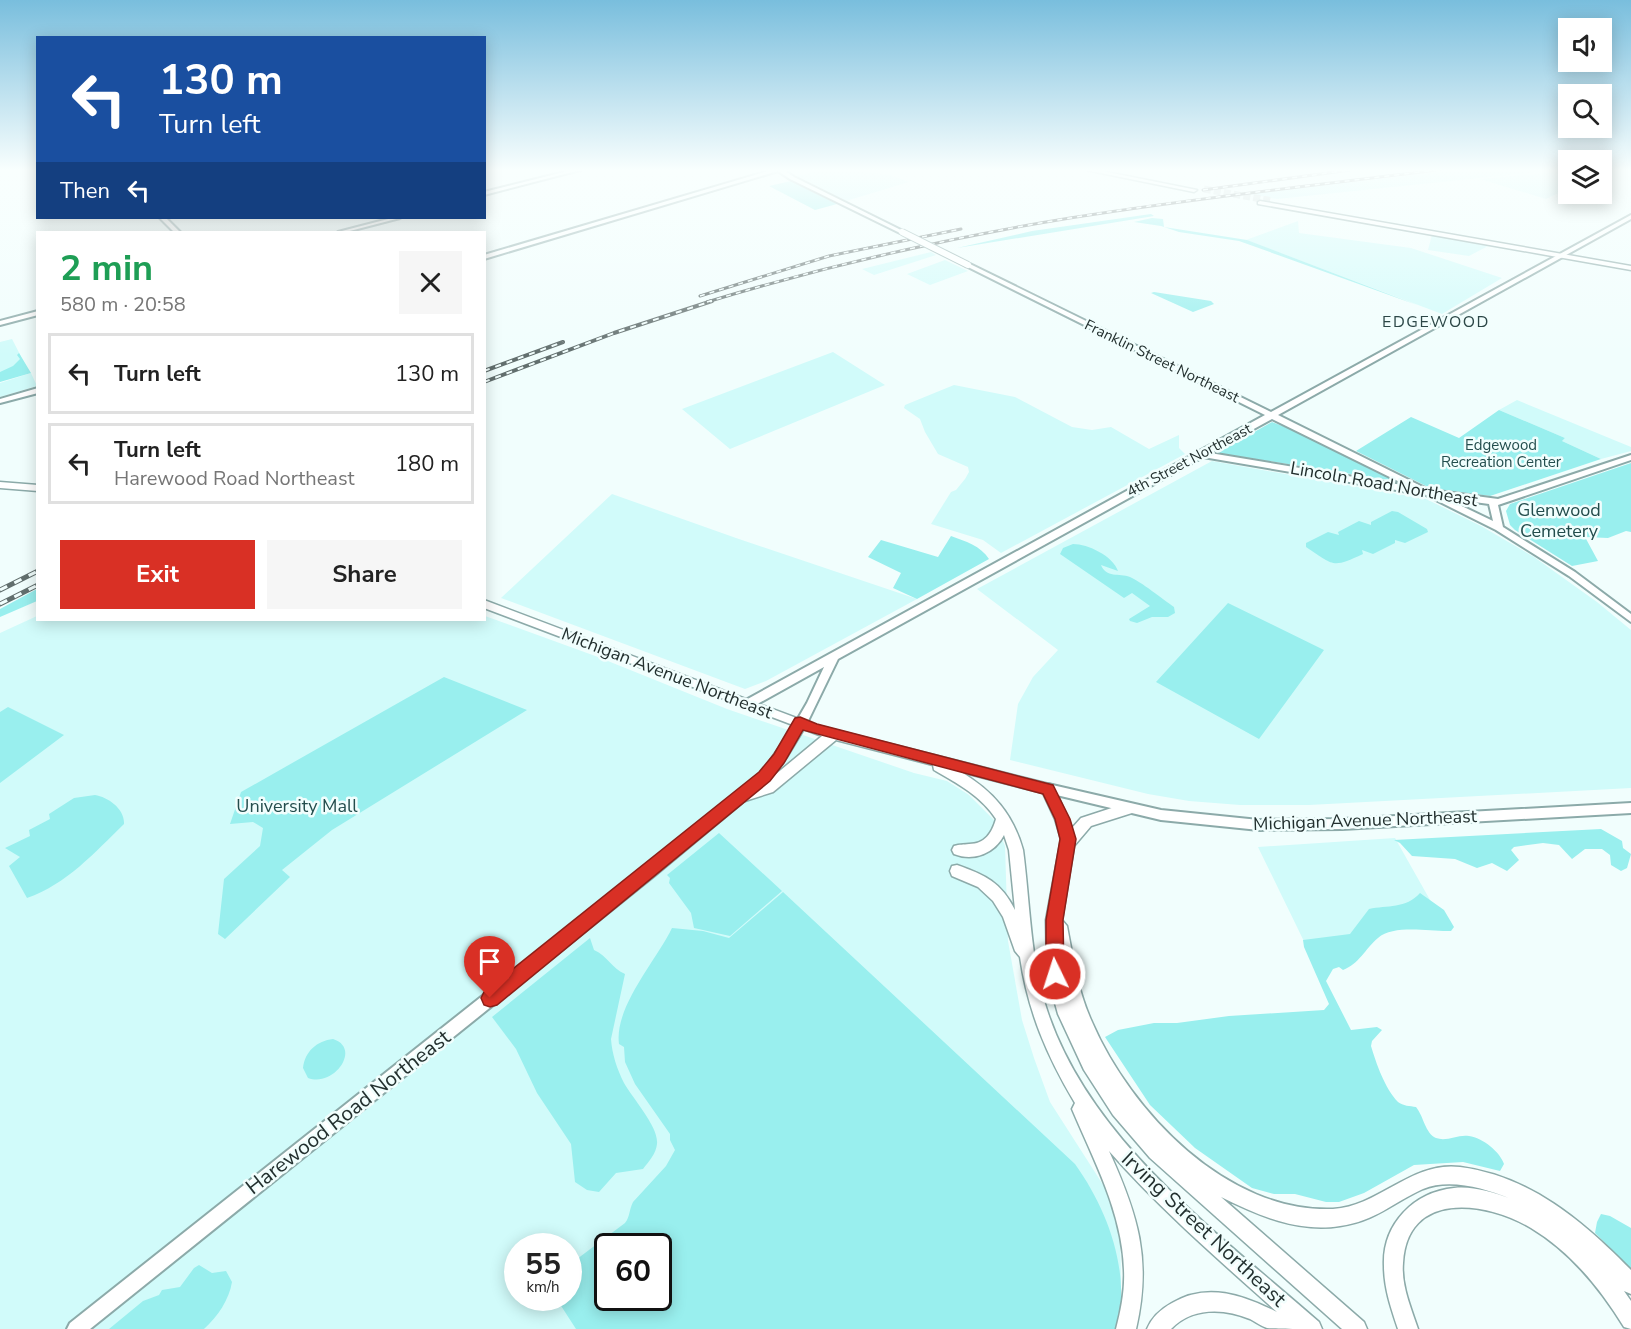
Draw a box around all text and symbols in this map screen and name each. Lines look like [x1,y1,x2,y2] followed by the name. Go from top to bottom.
[1558,18,1612,204] map controls
[1558,18,1612,72] button: sound
[159,52,283,109] text: 130 m
[60,60,138,138] icon: left
[1558,84,1612,138] button: search
[159,106,260,143] text: Turn left
[1558,150,1612,204] button: layers
[122,174,155,207] icon: left
[60,176,110,206] text: Then
[60,244,153,293] text: 2 min
[399,251,462,314] button: close
[60,291,186,318] text: 580 m · 20:58
[1382,311,1490,333] district label: EDGEWOOD
[1081,315,1243,408] street label: Franklin Street Northeast
[63,357,96,390] icon: left
[114,359,201,389] text: Turn left
[395,359,459,389] text: 130 m
[1123,418,1256,501] street label: 4th Street Northeast
[114,435,201,465] text: Turn left
[1441,435,1562,472] park label: Edgewood Recreation Center
[63,447,96,480] icon: left
[395,449,459,479] text: 180 m
[1288,456,1480,512] street label: Lincoln Road Northeast
[114,465,354,492] text: Harewood Road Northeast
[1517,498,1601,543] park label: Glenwood Cemetery
[60,540,255,609] button: Exit
[267,540,462,609] button: Share
[558,622,776,725] street label: Michigan Avenue Northeast
[236,794,358,818] park label: University Mall
[1253,804,1478,836] street label: Michigan Avenue Northeast
[464,936,515,998] pin
[1023,942,1087,1006] position arrow
[473,945,506,978] icon: arrive
[240,1023,457,1201] street label: Harewood Road Northeast
[1116,1145,1293,1313] street label: Irving Street Northeast
[594,1233,672,1311] speed limit sign: 60
[525,1244,561,1285] text: 55
[526,1277,560,1297] text: km/h

